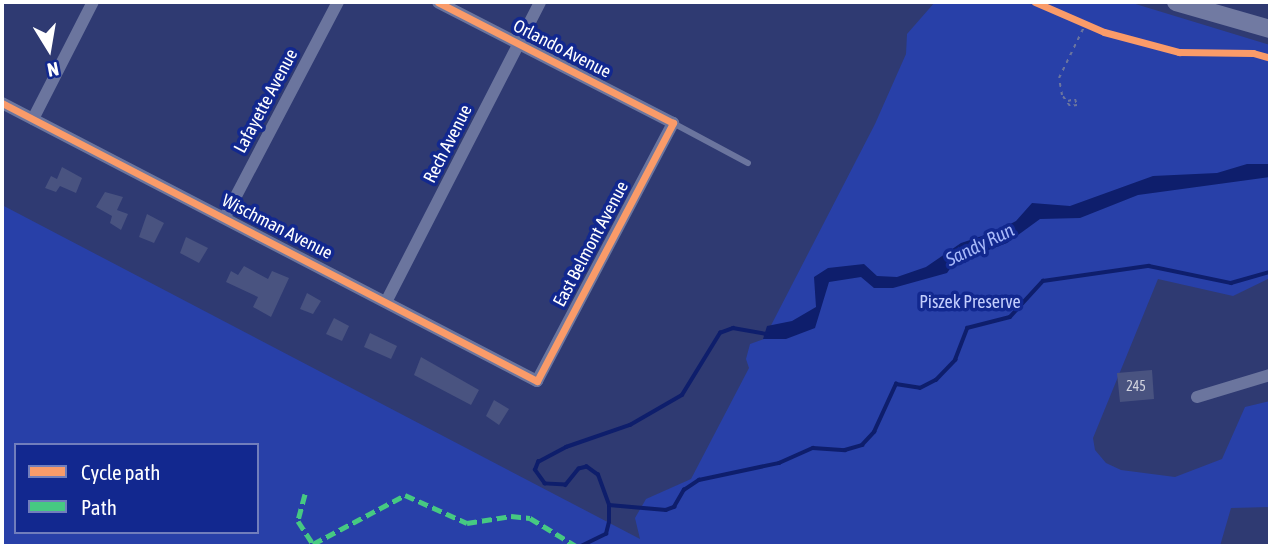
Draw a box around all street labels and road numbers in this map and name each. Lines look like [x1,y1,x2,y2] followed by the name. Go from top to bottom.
[509,15,615,83] street label: Orlando Avenue
[230,45,302,157] street label: Lafayette Avenue
[419,101,477,187] street label: Rech Avenue
[549,178,633,310] street label: East Belmont Avenue
[218,190,336,264] street label: Wischman Avenue

